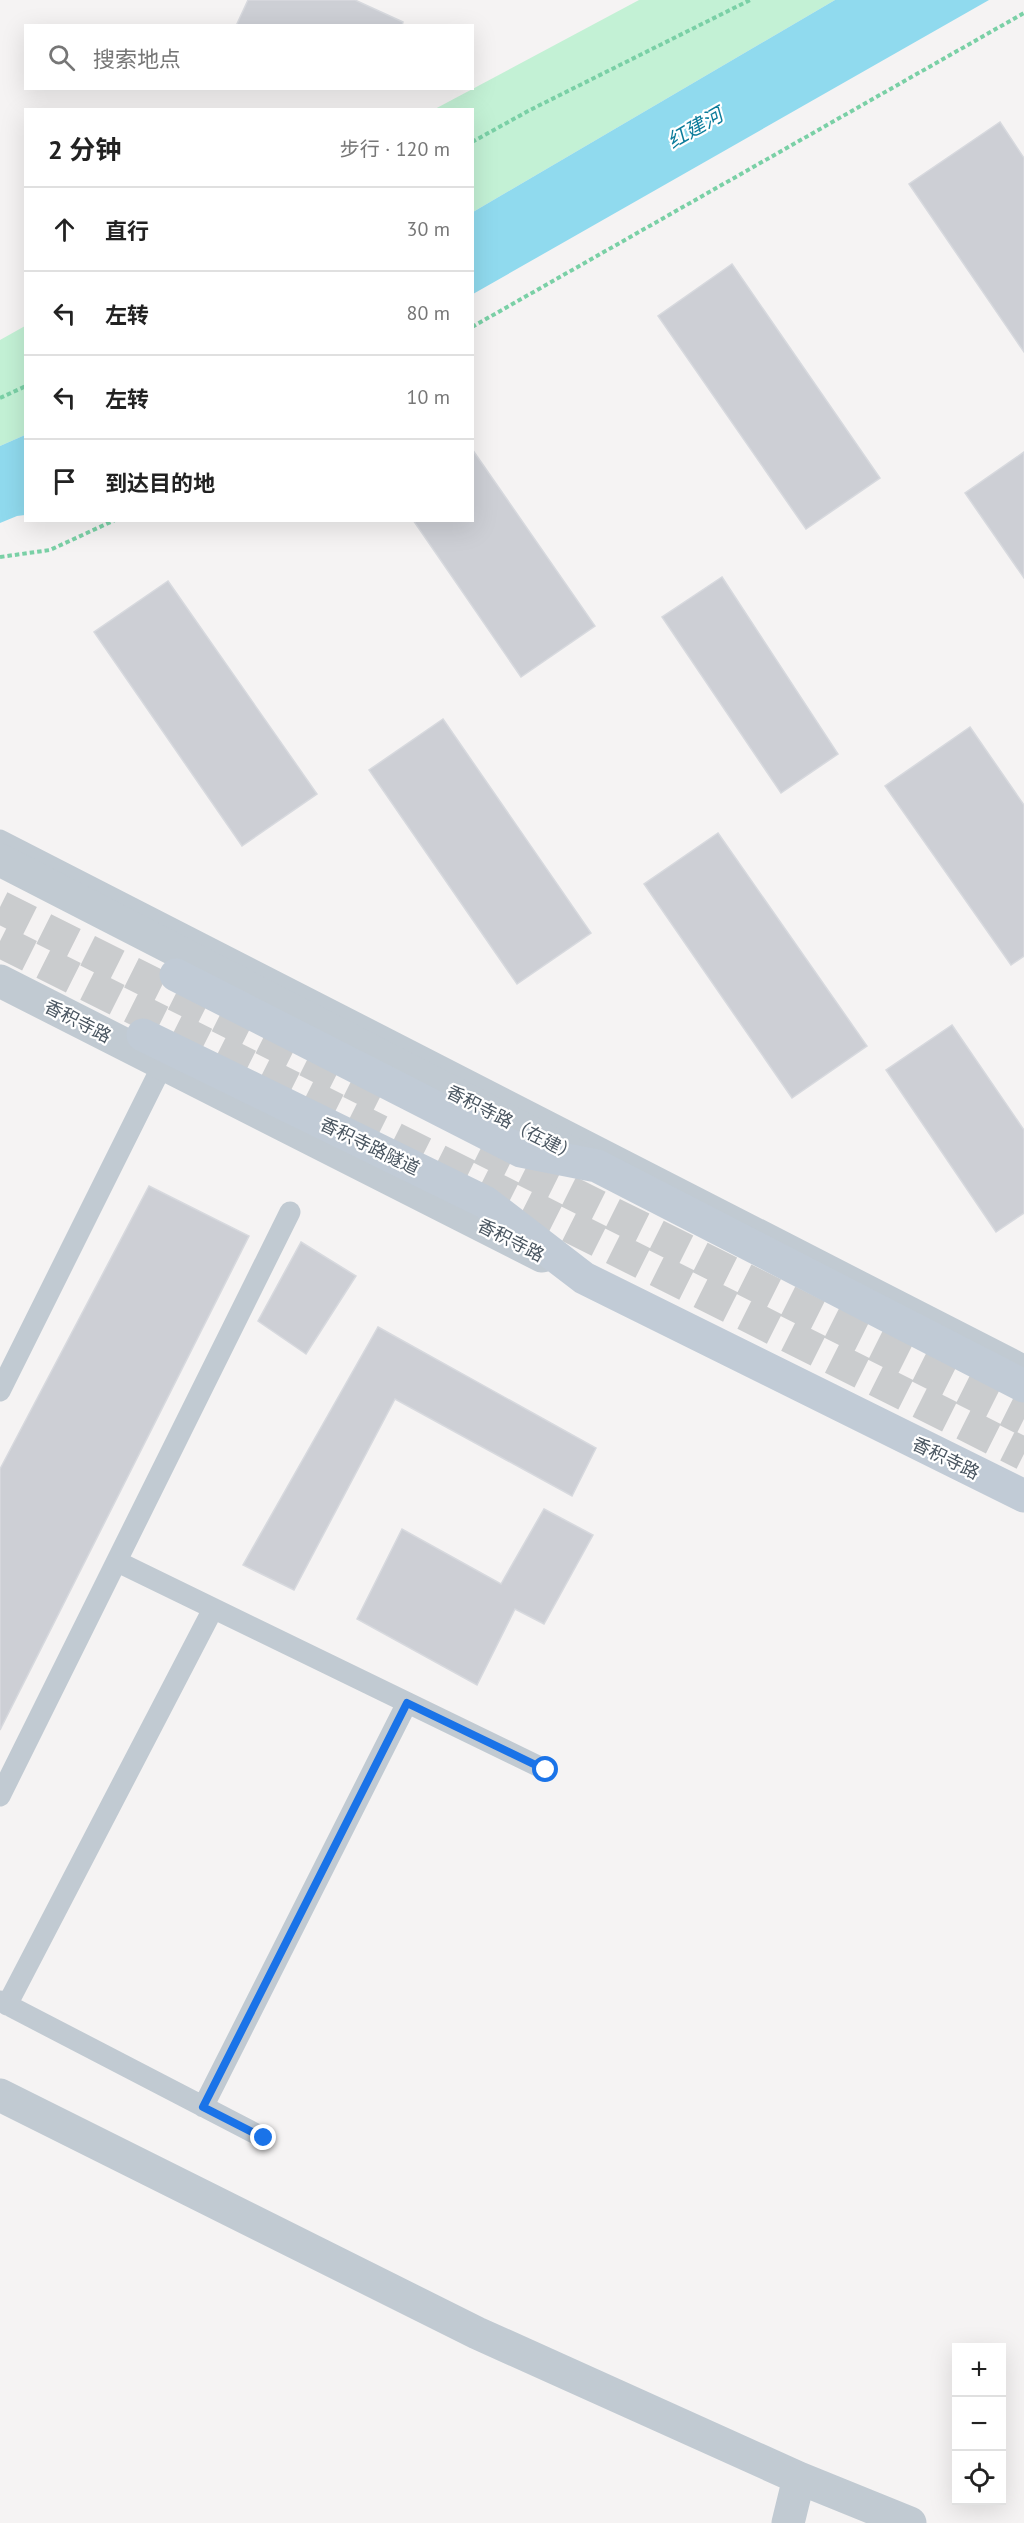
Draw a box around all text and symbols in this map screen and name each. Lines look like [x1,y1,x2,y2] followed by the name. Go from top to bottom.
[24,24,474,90] search box
[45,41,78,74] icon: search
[93,45,181,73] text: 搜索地点
[663,100,731,154] water label: 红建河
[48,133,121,166] text: 2 分钟
[340,136,450,162] text: 步行 · 120 m
[48,213,81,246] icon: ahead
[407,216,450,242] text: 30 m
[105,217,149,245] text: 直行
[48,297,81,330] icon: left
[407,300,450,326] text: 80 m
[105,301,149,329] text: 左转
[48,381,81,414] icon: left
[407,384,450,410] text: 10 m
[105,385,149,413] text: 左转
[48,465,81,498] icon: arrive
[105,469,215,497] text: 到达目的地
[41,994,115,1048] street label: 香积寺路
[443,1080,581,1166] street label: 香积寺路（在建）
[316,1112,424,1180] street label: 香积寺路隧道
[474,1213,548,1267] street label: 香积寺路
[909,1432,983,1484] street label: 香积寺路
[532,1756,558,1782] route start
[250,2124,276,2150] route end
[952,2343,1006,2505] map controls
[952,2343,1006,2397] button: +
[952,2397,1006,2451] button: −
[952,2451,1006,2505] button: locate

